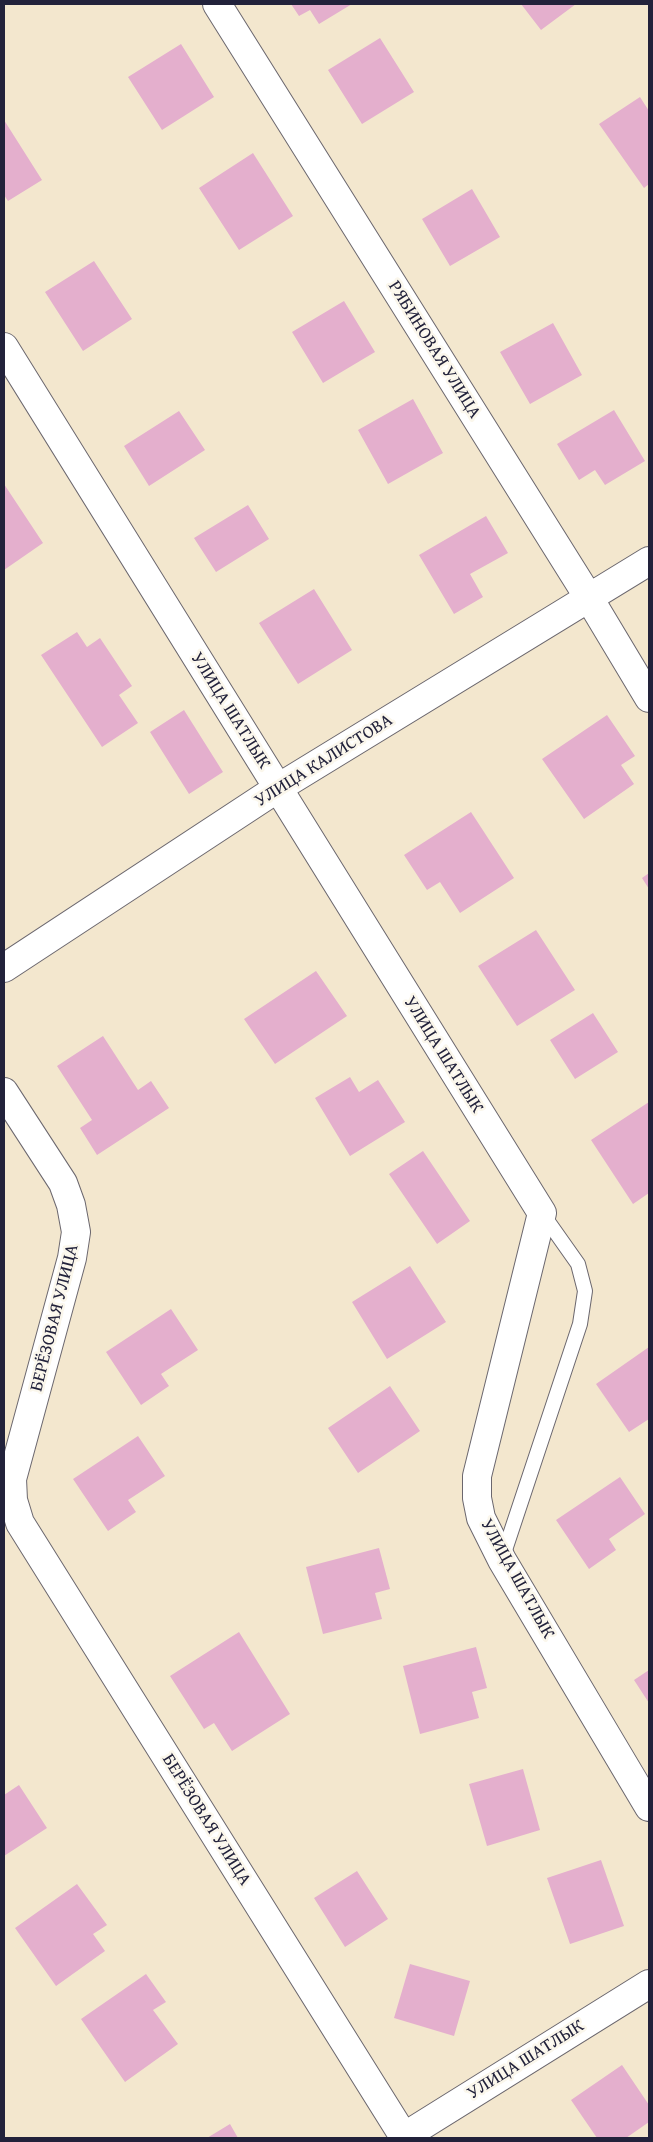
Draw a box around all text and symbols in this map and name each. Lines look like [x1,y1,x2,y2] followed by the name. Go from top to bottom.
[383,277,485,423] street label: РЯБИНОВАЯ УЛИЦА
[185,649,275,773] street label: УЛИЦА ШАТЛЫК
[251,710,397,812] street label: УЛИЦА КАЛИСТОВА
[398,993,488,1117] street label: УЛИЦА ШАТЛЫК
[26,1242,84,1394] street label: БЕРЁЗОВАЯ УЛИЦА
[475,1515,559,1643] street label: УЛИЦА ШАТЛЫК
[157,1750,255,1890] street label: БЕРЁЗОВАЯ УЛИЦА
[464,2015,588,2105] street label: УЛИЦА ШАТЛЫК

